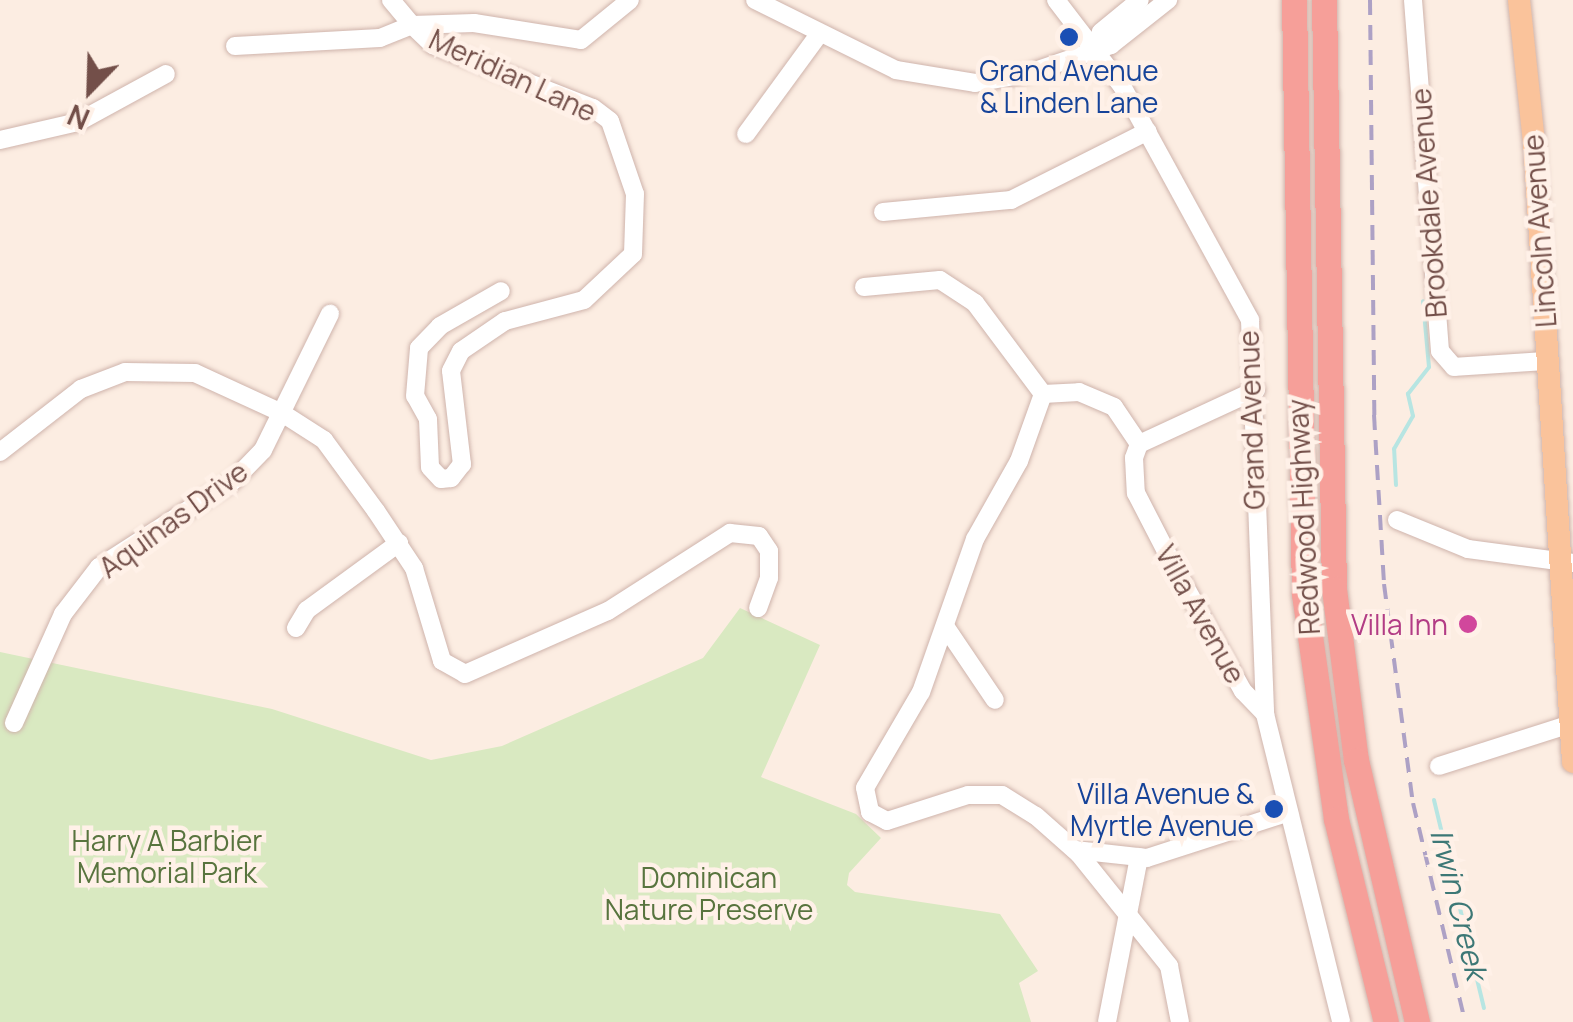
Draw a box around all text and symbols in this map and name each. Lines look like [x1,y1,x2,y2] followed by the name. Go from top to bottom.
[424,22,602,128] street label: Meridian Lane
[1058,26,1080,48] marker: Grand Avenue & Linden Lane
[40,40,140,140] north arrow
[979,53,1159,119] place label: Grand Avenue & Linden Lane
[1403,87,1453,319] street label: Brookdale Avenue
[62,96,95,139] text: N
[1515,133,1563,329] street label: Lincoln Avenue
[1231,330,1271,510] street label: Grand Avenue
[1280,398,1326,636] street label: Redwood Highway
[92,454,254,584] street label: Aquinas Drive
[1149,539,1253,689] street label: Villa Avenue
[1351,607,1448,641] place label: Villa Inn
[1457,613,1479,635] marker: Villa Inn
[1070,776,1254,842] place label: Villa Avenue & Myrtle Avenue
[1263,798,1285,820] marker: Villa Avenue & Myrtle Avenue
[72,823,262,889] park label: Harry A Barbier Memorial Park
[1423,825,1495,983] water label: Irwin Creek
[605,860,813,926] park label: Dominican Nature Preserve

